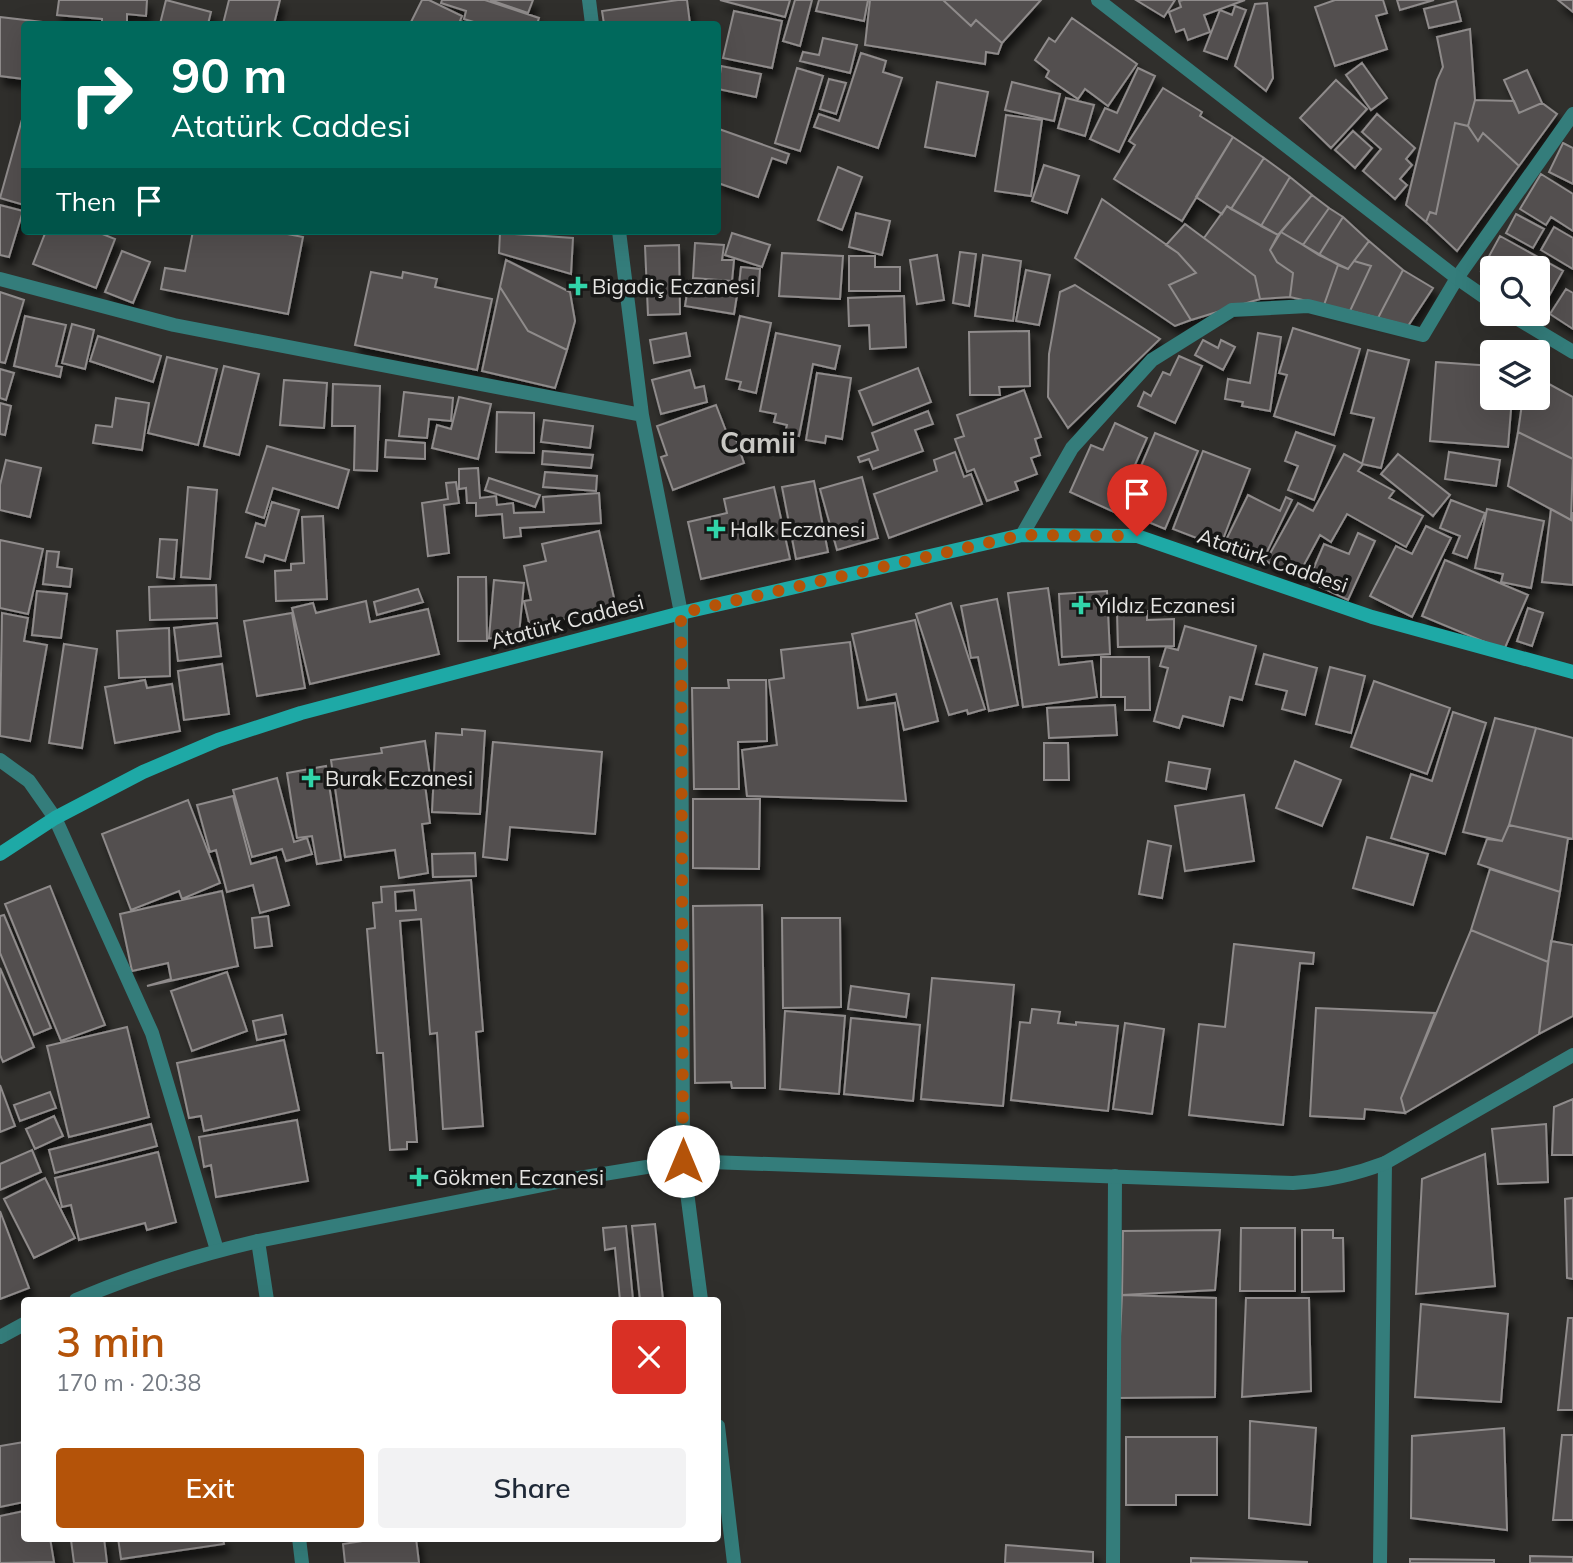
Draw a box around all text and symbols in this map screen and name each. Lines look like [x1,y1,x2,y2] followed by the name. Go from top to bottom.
[171,44,287,105] text: 90 m
[56,49,147,140] icon: right
[171,105,411,145] text: Atatürk Caddesi
[130,182,168,220] icon: arrive
[56,185,116,218] text: Then
[1480,256,1550,410] map controls
[1480,256,1550,326] button: search
[592,273,755,299] place label: Bigadiç Eczanesi
[570,278,586,294] marker: Bigadiç Eczanesi
[1480,340,1550,410] button: layers
[720,425,796,460] district label: Camii
[1107,464,1167,536] pin
[1118,475,1156,513] icon: arrive
[730,516,865,542] place label: Halk Eczanesi
[708,521,724,537] marker: Halk Eczanesi
[1194,522,1352,598] street label: Atatürk Caddesi
[488,588,646,654] street label: Atatürk Caddesi
[1094,592,1235,618] place label: Yıldız Eczanesi
[1073,597,1089,613] marker: Yıldız Eczanesi
[325,765,473,791] place label: Burak Eczanesi
[303,770,319,786] marker: Burak Eczanesi
[646,1124,720,1198] position arrow
[433,1164,604,1190] place label: Gökmen Eczanesi
[411,1169,427,1185] marker: Gökmen Eczanesi
[56,1315,165,1368] text: 3 min
[612,1320,686,1394] button: close
[56,1368,201,1397] text: 170 m · 20:38
[56,1448,364,1528] button: Exit
[378,1448,686,1528] button: Share

